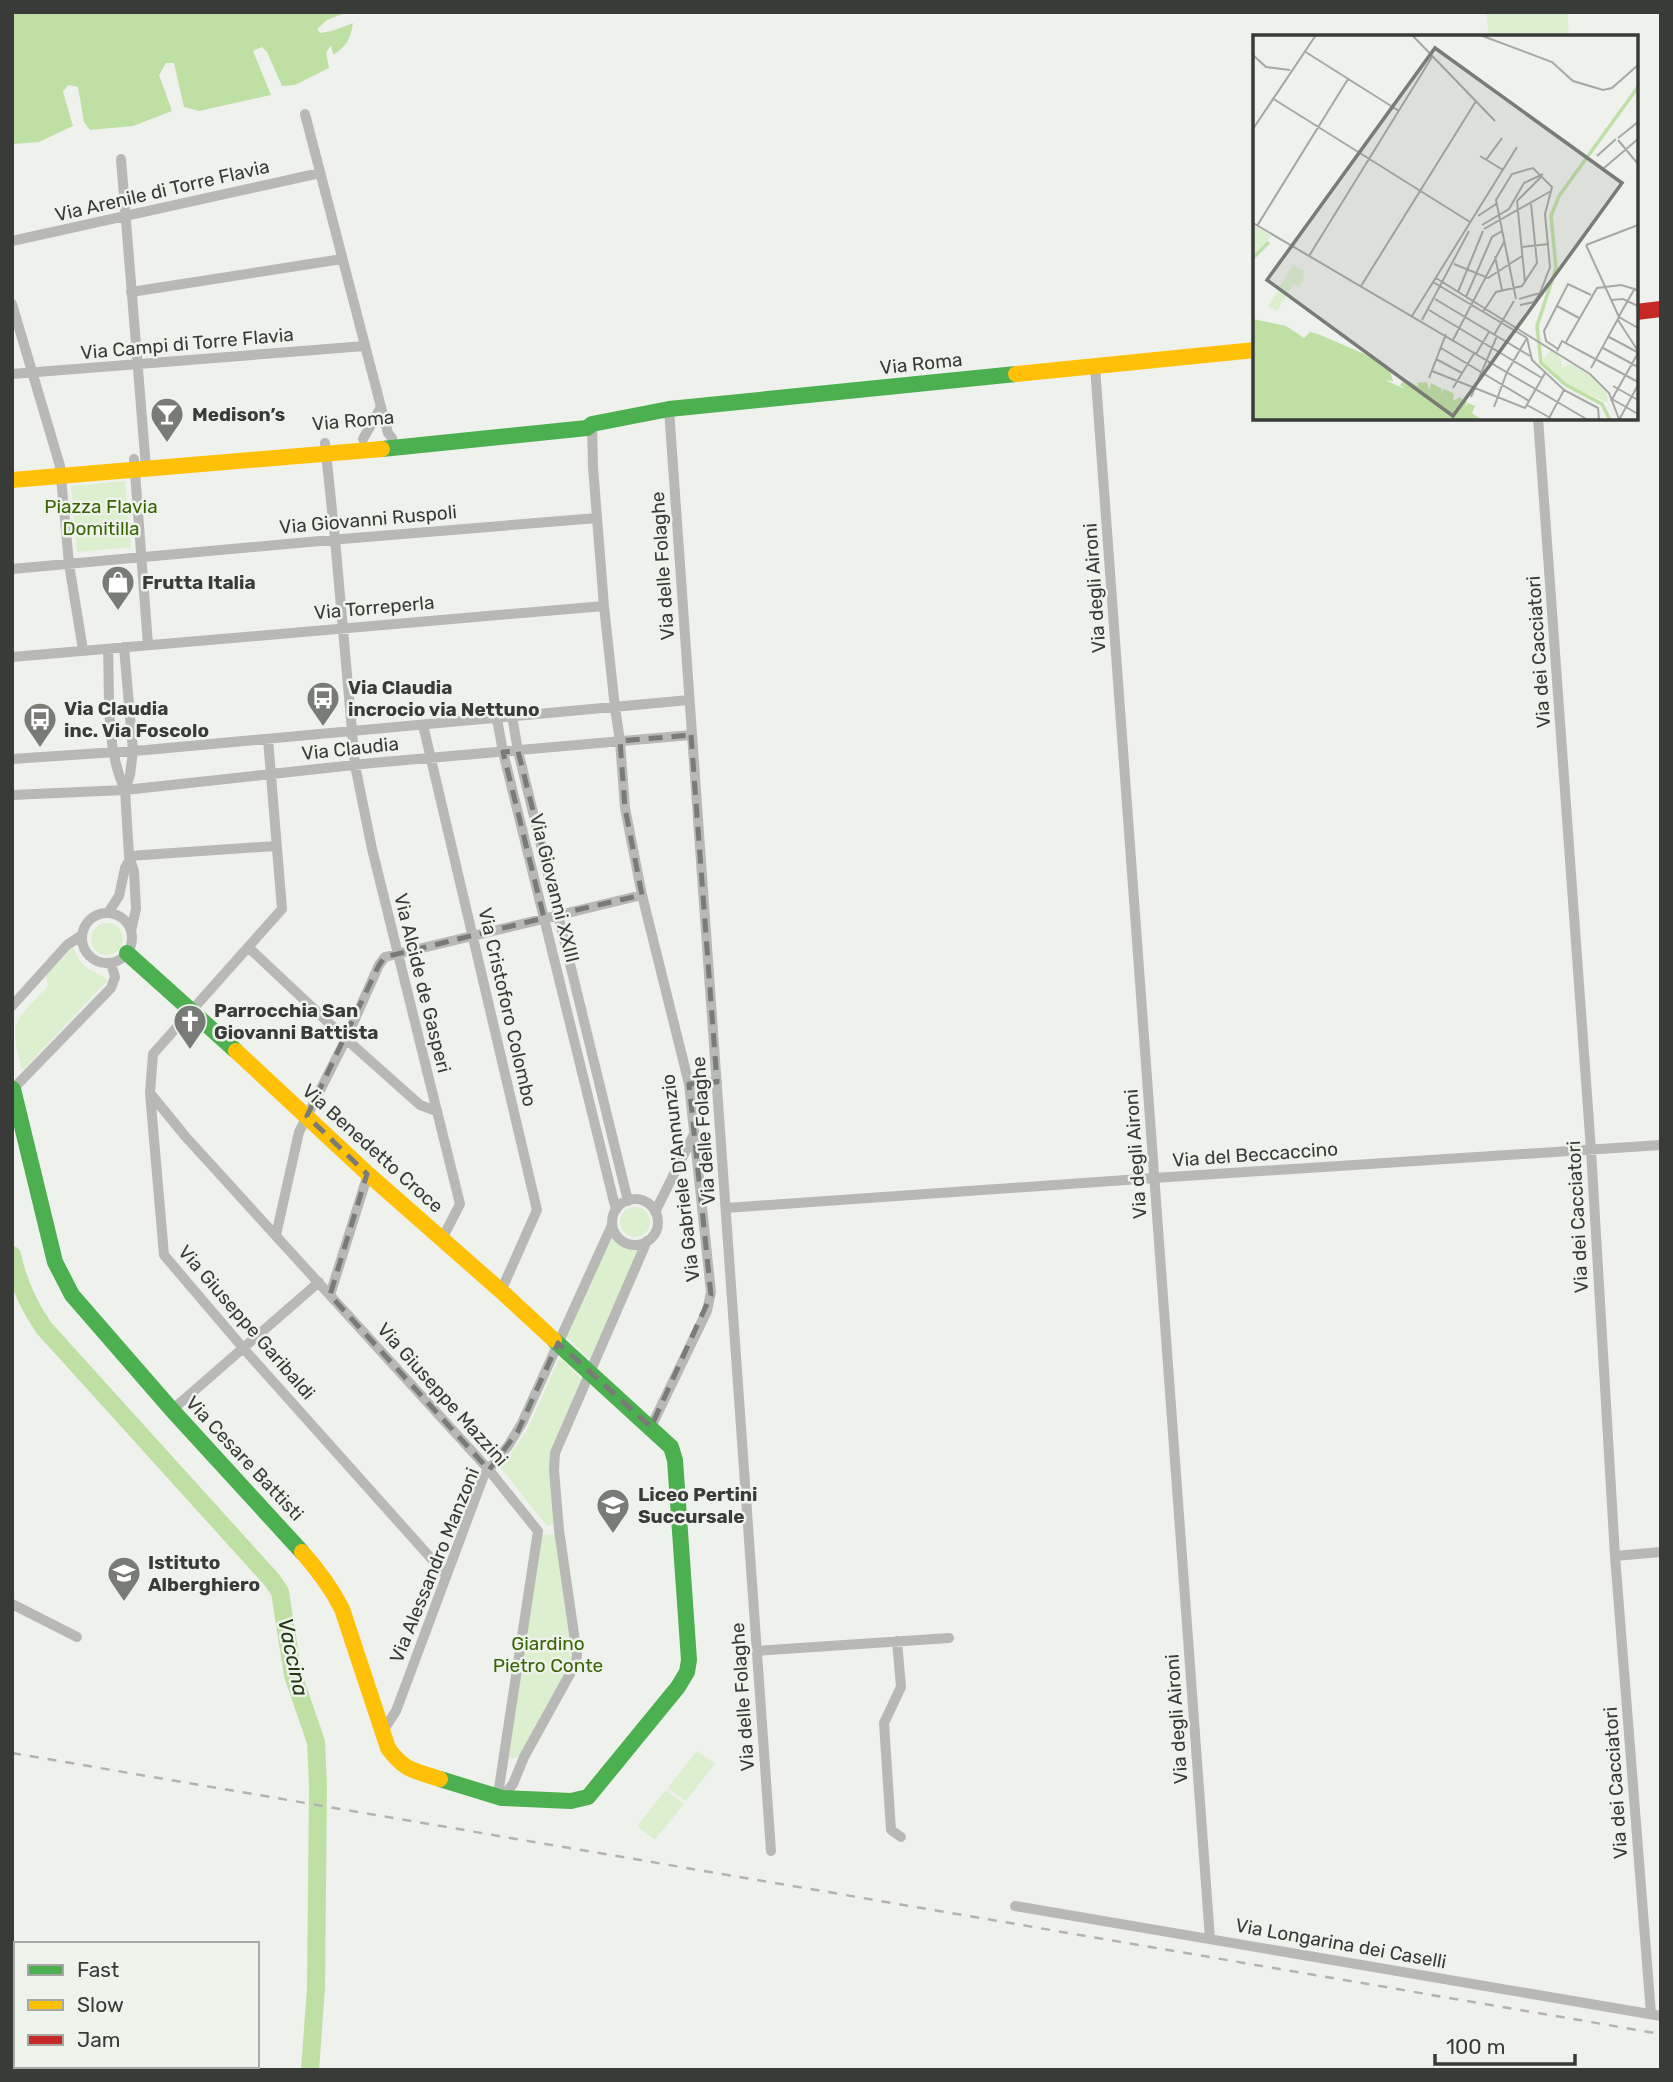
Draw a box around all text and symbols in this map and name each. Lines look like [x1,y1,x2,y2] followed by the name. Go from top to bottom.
[1253,35,1638,420] inset map
[53,155,272,226] street label: Via Arenile di Torre Flavia
[79,323,295,364] street label: Via Campi di Torre Flavia
[879,348,963,379] street label: Via Roma
[148,395,186,444] bar icon: Medison’s
[192,403,285,426] place label: Medison’s
[311,405,395,436] street label: Via Roma
[646,491,679,641] street label: Via delle Folaghe
[44,495,158,540] park label: Piazza Flavia Domitilla
[278,500,458,539] street label: Via Giovanni Ruspoli
[1078,522,1111,654] street label: Via degli Aironi
[99,563,137,612] shop icon: Frutta Italia
[142,571,256,594] place label: Frutta Italia
[1522,575,1555,729] street label: Via dei Cacciatori
[313,591,435,624] street label: Via Torreperla
[348,676,540,721] place label: Via Claudia incrocio via Nettuno
[304,679,342,728] bus stop icon: Via Claudia incrocio via Nettuno
[64,697,209,742] place label: Via Claudia inc. Via Foscolo
[21,700,59,749] bus stop icon: Via Claudia inc. Via Foscolo
[300,732,400,765] street label: Via Claudia
[525,811,584,965] street label: Via Giovanni XXIII
[389,891,456,1075] street label: Via Alcide de Gasperi
[473,905,542,1109] street label: Via Cristoforo Colombo
[214,999,379,1044] place label: Parrocchia San Giovanni Battista
[171,1002,209,1051] church icon: Parrocchia San Giovanni Battista
[687,1056,720,1206] street label: Via delle Folaghe
[656,1073,705,1283] street label: Via Gabriele D'Annunzio
[297,1079,448,1218] street label: Via Benedetto Croce
[1119,1088,1152,1220] street label: Via degli Aironi
[1171,1137,1339,1172] street label: Via del Beccaccino
[1562,1140,1593,1294] street label: Via dei Cacciatori
[173,1240,320,1404] street label: Via Giuseppe Garibaldi
[372,1318,513,1471] street label: Via Giuseppe Mazzini
[181,1391,308,1525] street label: Via Cesare Battisti
[385,1464,484,1666] street label: Via Alessandro Manzoni
[638,1483,758,1528] place label: Liceo Pertini Succursale
[594,1486,632,1535] school or university icon: Liceo Pertini Succursale
[148,1551,260,1596] place label: Istituto Alberghiero
[105,1554,143,1603] school or university icon: Istituto Alberghiero
[273,1615,314,1698] water label: Vaccina
[726,1622,759,1772] street label: Via delle Folaghe
[493,1632,603,1677] park label: Giardino Pietro Conte
[1160,1653,1193,1785] street label: Via degli Aironi
[1599,1706,1632,1860] street label: Via dei Cacciatori
[1234,1914,1448,1973] street label: Via Longarina dei Caselli
[14,1942,259,2068] legend
[77,1957,119,1982] text: Fast
[77,1992,124,2017] text: Slow
[1435,2022,1575,2066] scale bar
[77,2027,121,2052] text: Jam
[1446,2034,1505,2059] text: 100 m

